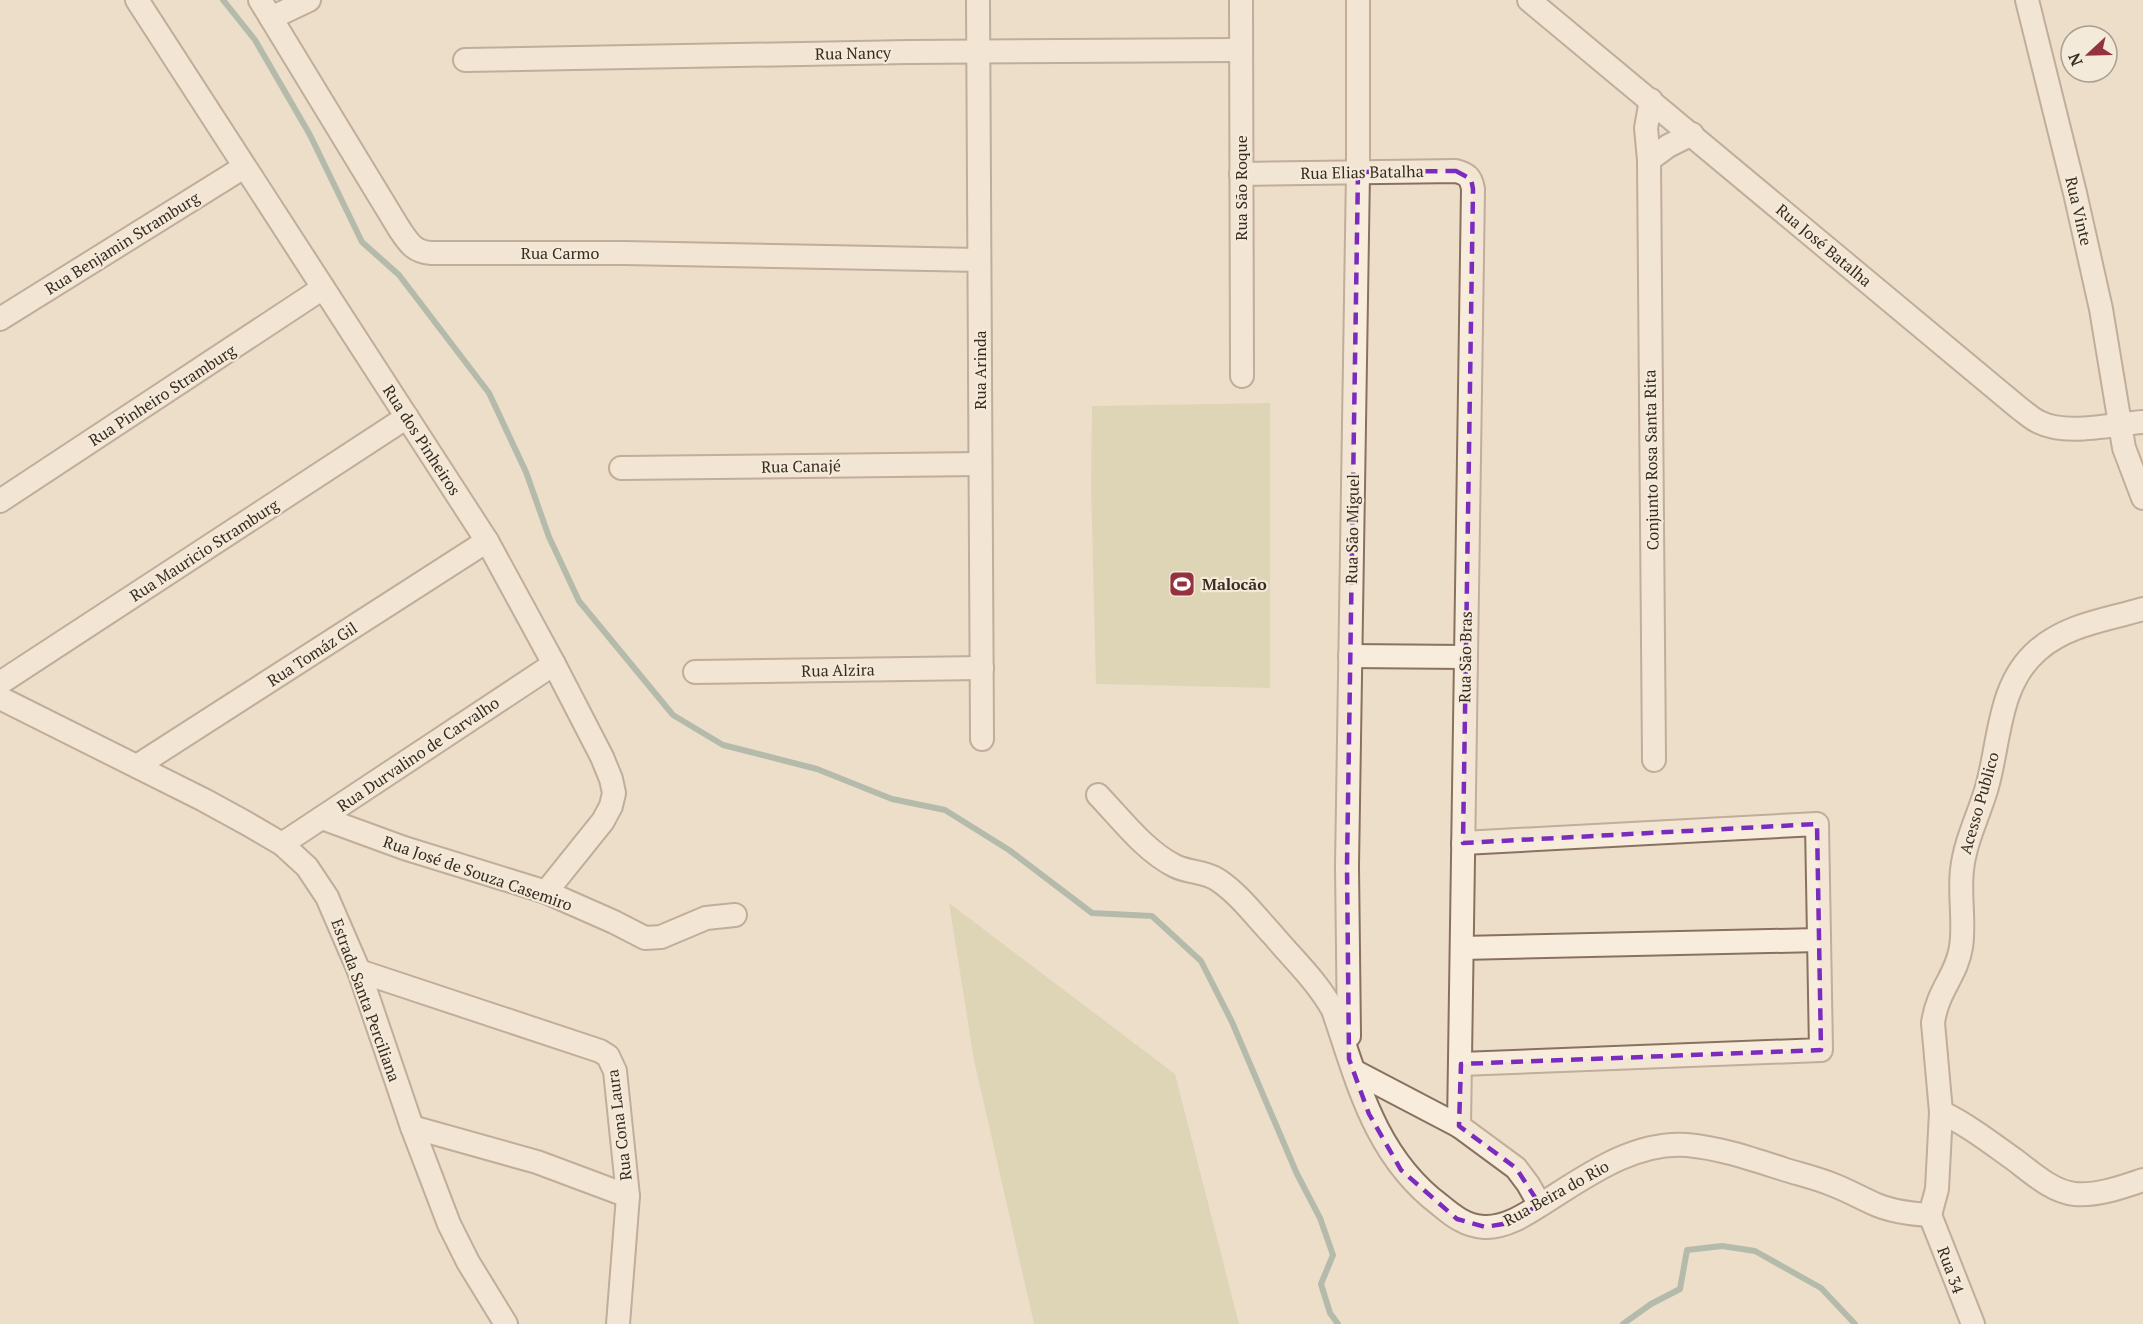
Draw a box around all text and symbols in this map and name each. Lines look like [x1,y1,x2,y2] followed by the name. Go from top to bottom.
[2059,24,2119,84] north arrow
[815,41,892,65] street label: Rua Nancy
[2063,50,2088,69] text: N
[1230,135,1252,241] street label: Rua São Roque
[1300,160,1424,184] street label: Rua Elias Batalha
[2060,174,2098,248] street label: Rua Vinte
[41,186,204,300] street label: Rua Benjamin Stramburg
[1771,198,1877,292] street label: Rua José Batalha
[521,242,599,264] street label: Rua Carmo
[969,330,991,410] street label: Rua Arinda
[84,339,240,451] street label: Rua Pinheiro Stramburg
[1638,369,1664,551] street label: Conjunto Rosa Santa Rita
[378,380,466,500] street label: Rua dos Pinheiros
[761,454,841,478] street label: Rua Canajé
[1340,474,1364,584] street label: Rua São Miguel
[125,493,283,606] street label: Rua Mauricio Stramburg
[1167,569,1197,599] sports icon: Malocão
[1202,573,1267,595] place label: Malocão
[1453,611,1477,703] street label: Rua São Bras
[263,617,361,691] street label: Rua Tomáz Gil
[801,658,875,682] street label: Rua Alzira
[333,691,504,817] street label: Rua Durvalino de Carvalho
[1954,749,2004,857] street label: Acesso Publico
[380,830,576,916] street label: Rua José de Souza Casemiro
[326,915,406,1085] street label: Estrada Santa Perciliana
[601,1068,637,1182] street label: Rua Cona Laura
[1499,1155,1613,1231] street label: Rua Beira do Rio
[1932,1243,1970,1297] street label: Rua 34

